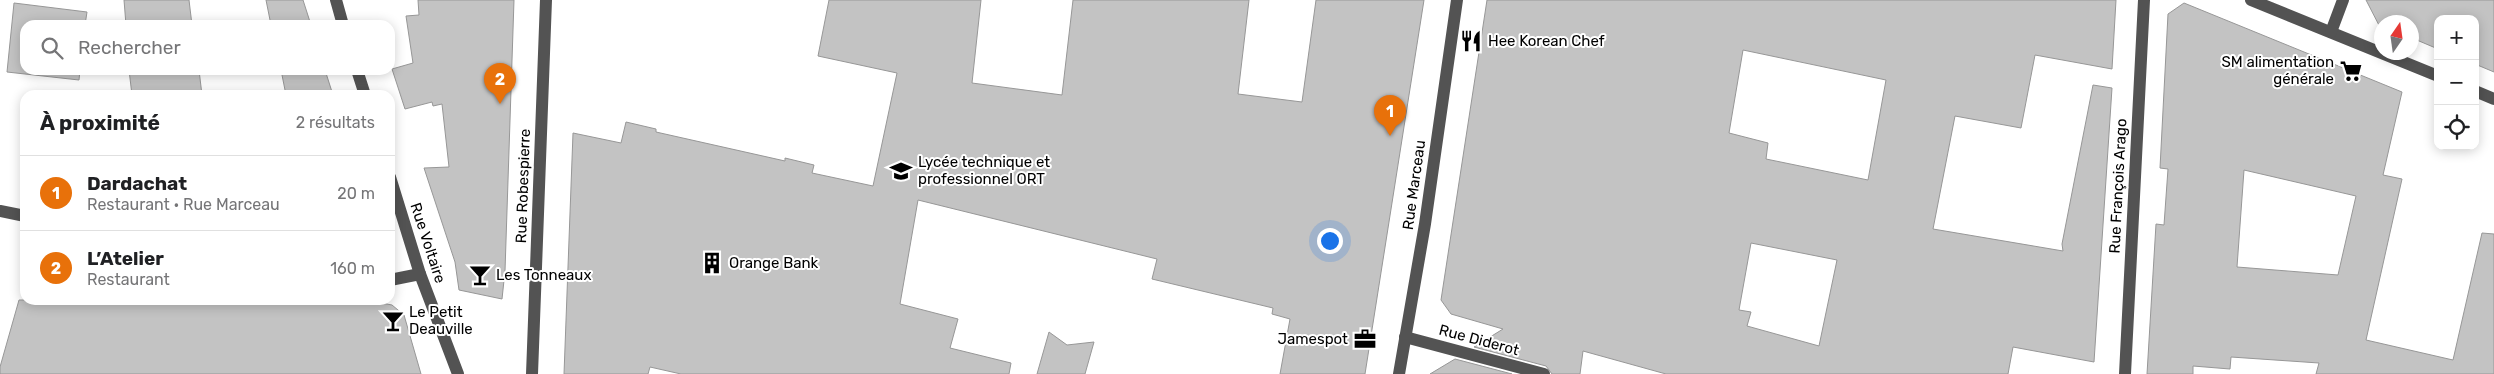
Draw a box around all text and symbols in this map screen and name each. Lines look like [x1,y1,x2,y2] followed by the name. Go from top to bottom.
[2374,15,2419,60] north arrow
[2434,15,2479,150] map controls
[2434,15,2479,60] button: +
[20,20,395,75] search box
[1458,28,1484,54] restaurant icon: Hee Korean Chef
[1488,32,1605,50] place label: Hee Korean Chef
[38,34,66,62] icon: search
[78,36,181,59] text: Rechercher
[2222,53,2334,88] place label: SM alimentation générale
[2338,58,2364,84] supermarket icon: SM alimentation générale
[2434,60,2479,105] button: −
[484,63,516,104] pin: 2
[1374,95,1406,136] pin: 1
[2434,105,2479,150] button: locate
[40,110,160,135] text: À proximité
[296,113,375,132] text: 2 résultats
[2105,118,2131,254] street label: Rue François Arago
[512,128,534,244] street label: Rue Robespierre
[1399,139,1429,231] street label: Rue Marceau
[918,153,1050,188] place label: Lycée technique et professionnel ORT
[888,158,914,184] school or university icon: Lycée technique et professionnel ORT
[87,172,187,195] text: Dardachat
[52,184,60,203] text: 1
[337,184,375,203] text: 20 m
[87,195,280,214] text: Restaurant · Rue Marceau
[407,200,449,286] street label: Rue Voltaire
[1317,228,1343,254] your location
[87,247,164,270] text: L’Atelier
[699,250,725,276] building icon: Orange Bank
[729,254,819,272] place label: Orange Bank
[51,259,61,278] text: 2
[330,259,375,278] text: 160 m
[467,262,493,288] bar icon: Les Tonneaux
[496,266,591,284] place label: Les Tonneaux
[87,270,170,289] text: Restaurant
[409,303,473,338] place label: Le Petit Deauville
[380,308,406,334] bar icon: Le Petit Deauville
[1437,321,1521,359] street label: Rue Diderot
[1352,326,1378,352] office icon: Jamespot
[1278,330,1348,348] place label: Jamespot

